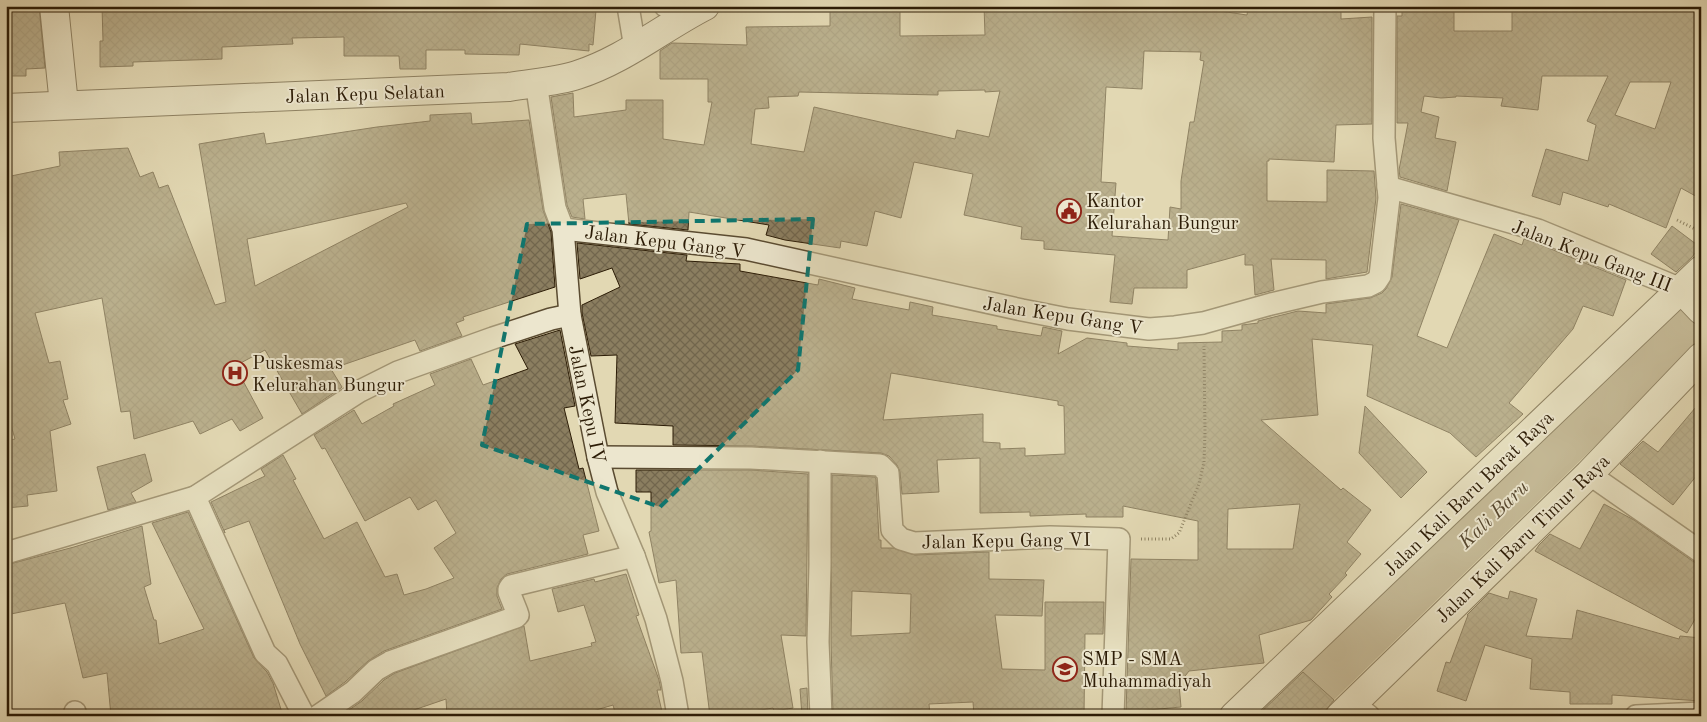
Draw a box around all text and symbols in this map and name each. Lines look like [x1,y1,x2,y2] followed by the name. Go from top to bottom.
[285,83,445,108] street label: Jalan Kepu Selatan
[1086,193,1239,234] place label: Kantor Kelurahan Bungur
[1056,198,1082,224] public building icon: Kantor Kelurahan Bungur
[1509,218,1674,297] street label: Jalan Kepu Gang III
[583,224,746,263] street label: Jalan Kepu Gang V
[981,295,1144,340] street label: Jalan Kepu Gang V
[564,344,607,466] street label: Jalan Kepu IV
[252,355,405,396] place label: Puskesmas Kelurahan Bungur
[222,360,248,386] hospital icon: Puskesmas Kelurahan Bungur
[1378,406,1558,580] street label: Jalan Kali Baru Barat Raya
[1433,451,1615,628] street label: Jalan Kali Baru Timur Raya
[1453,475,1533,553] water label: Kali Baru
[921,532,1091,553] street label: Jalan Kepu Gang VI
[1082,651,1212,692] place label: SMP - SMA Muhammadiyah
[1052,656,1078,682] school or university icon: SMP - SMA Muhammadiyah

